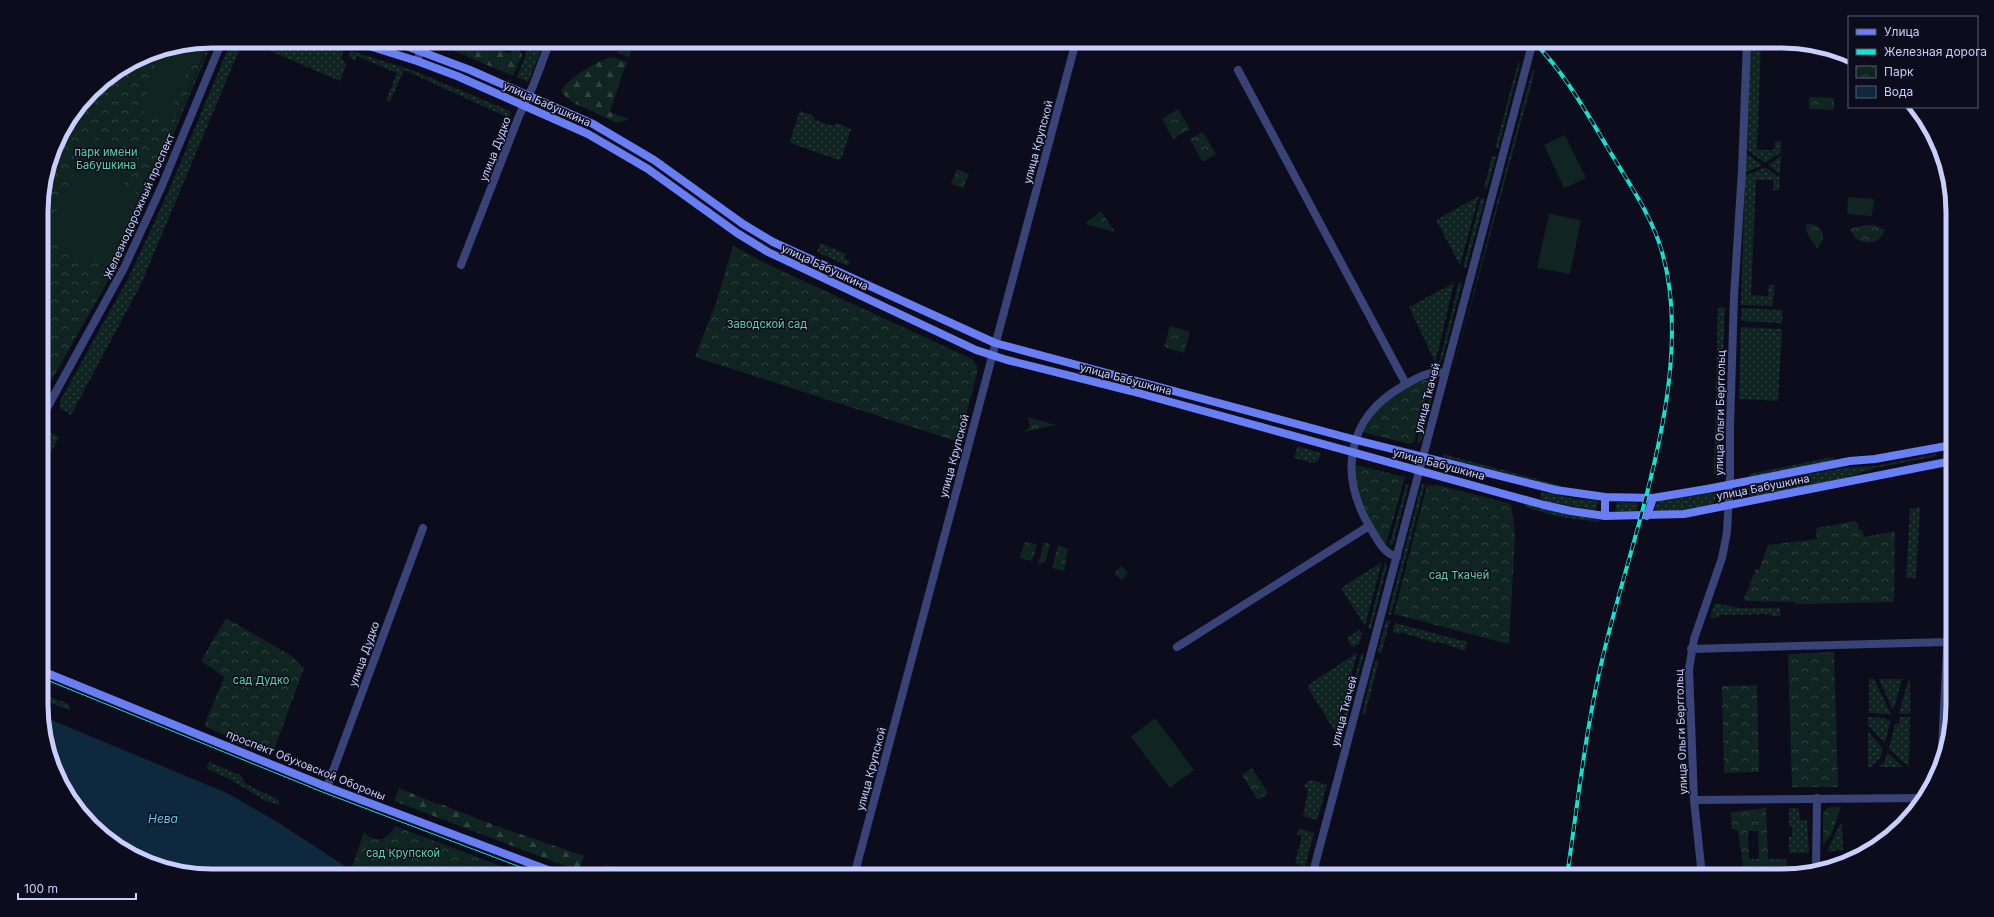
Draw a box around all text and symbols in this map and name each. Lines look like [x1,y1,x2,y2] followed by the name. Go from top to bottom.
[1848,16,1978,108] legend
[1884,24,1919,39] text: Улица
[1884,44,1987,59] text: Железная дорога
[1884,64,1914,79] text: Парк
[501,78,593,130] street label: улица Бабушкина
[1884,84,1913,99] text: Вода
[1020,99,1056,185] street label: улица Крупской
[476,114,514,183] street label: улица Дудко
[101,130,178,281] street label: Железнодорожный проспект
[75,145,137,172] park label: парк имени Бабушкина
[779,241,871,293] street label: улица Бабушкина
[727,317,807,331] park label: Заводской сад
[1712,350,1728,476] street label: улица Ольги Берггольц
[1079,360,1173,398] street label: улица Бабушкина
[1411,361,1443,435] street label: улица Ткачей
[936,413,972,499] street label: улица Крупской
[1392,445,1486,483] street label: улица Бабушкина
[1715,471,1811,503] street label: улица Бабушкина
[1429,568,1489,582] park label: сад Ткачей
[346,619,382,688] street label: улица Дудко
[1672,669,1690,795] street label: улица Ольги Берггольц
[233,673,290,687] park label: сад Дудко
[1328,674,1360,748] street label: улица Ткачей
[853,726,889,812] street label: улица Крупской
[224,727,388,803] street label: проспект Обуховской Обороны
[148,811,178,826] water label: Нева
[366,846,440,860] park label: сад Крупской
[18,875,136,901] scale bar
[24,881,58,896] text: 100 m

